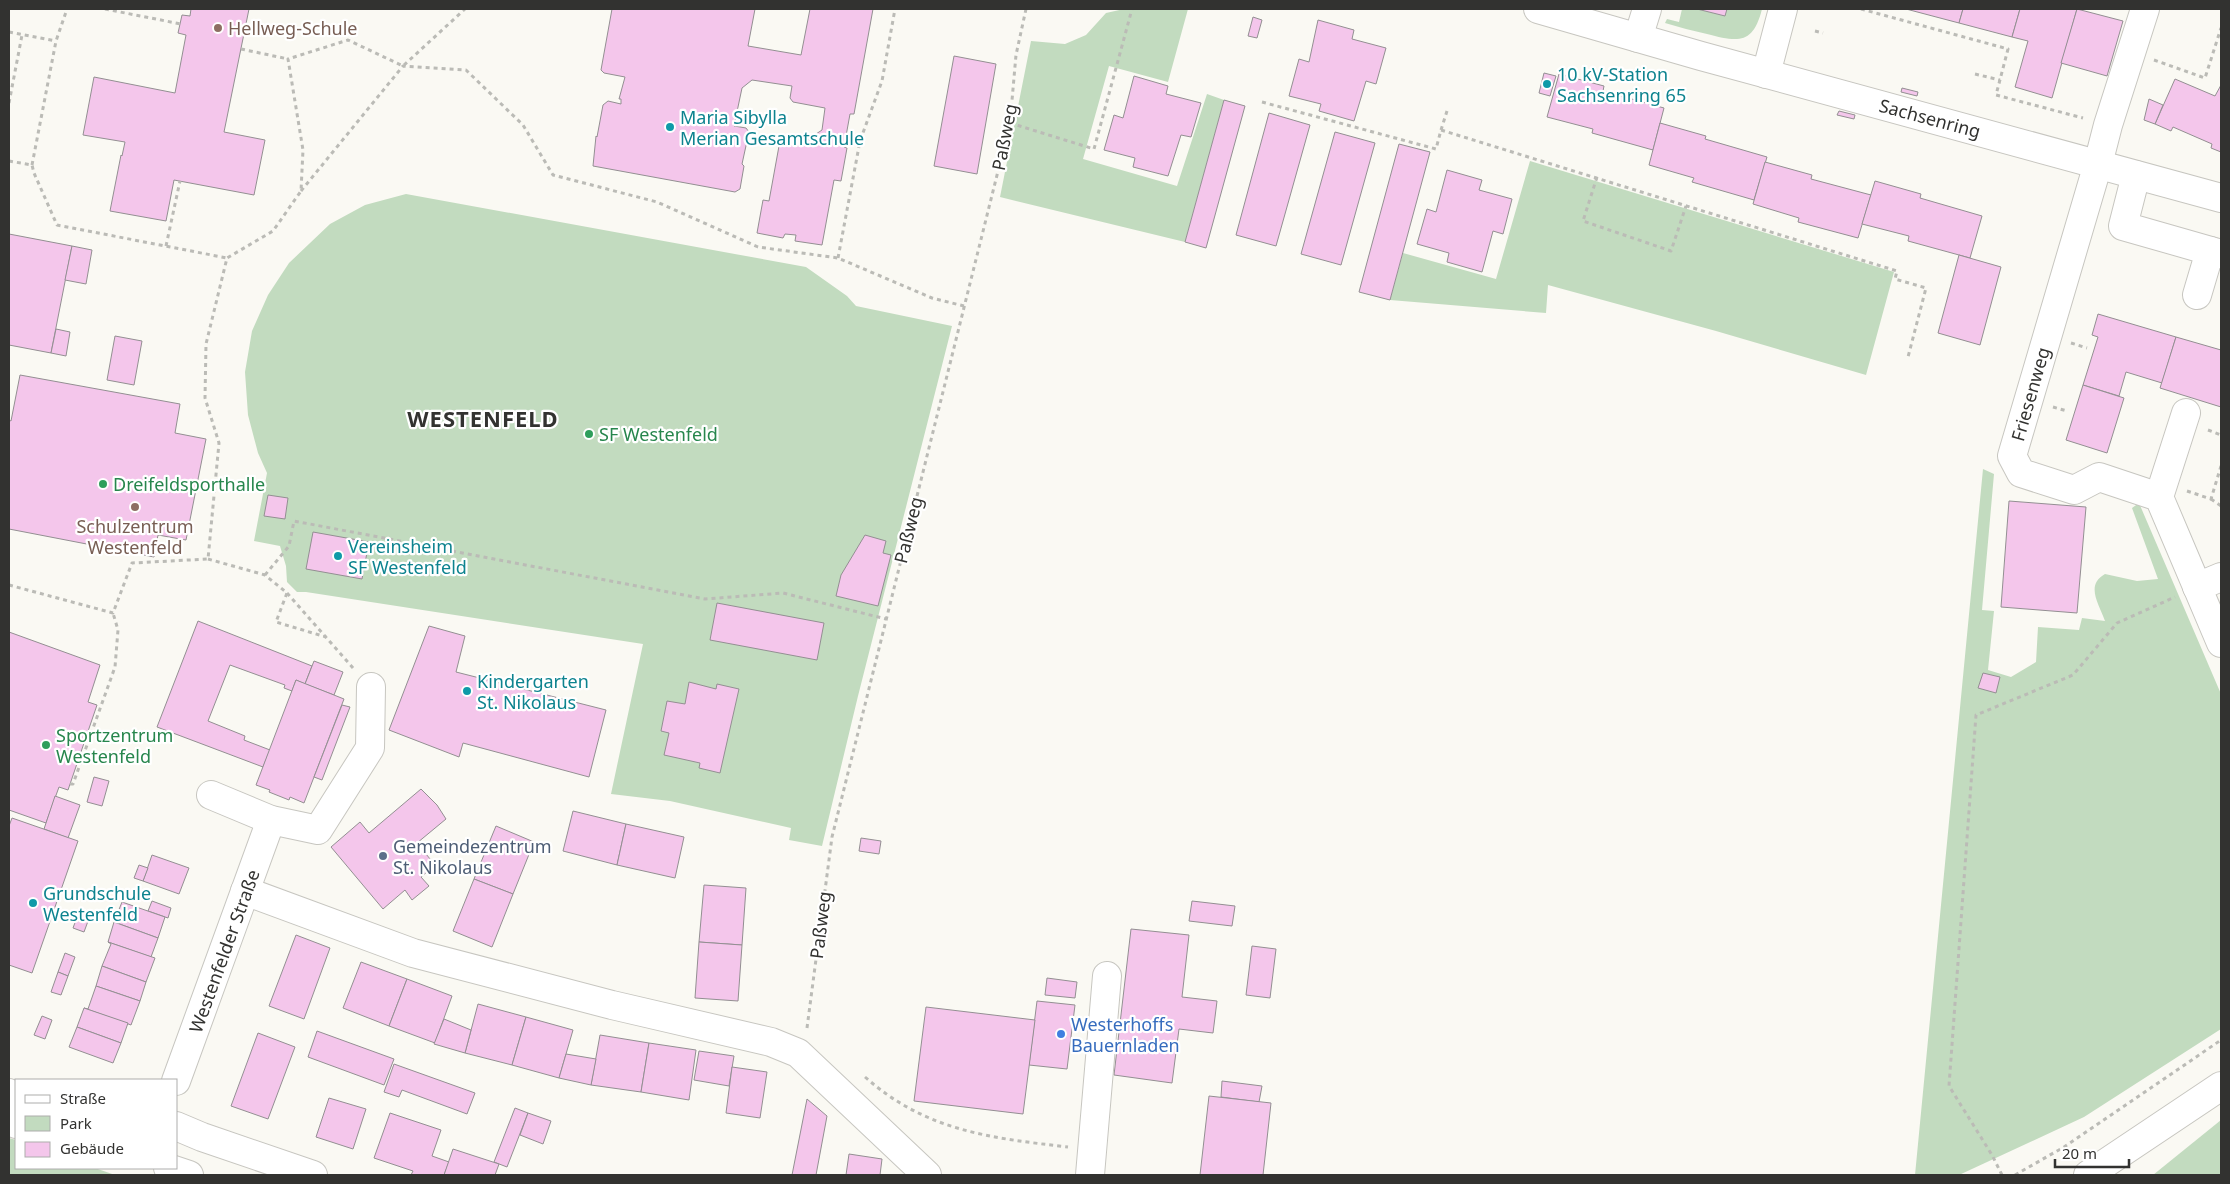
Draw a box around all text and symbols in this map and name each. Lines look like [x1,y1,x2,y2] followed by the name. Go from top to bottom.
[228,16,358,40] place label: Hellweg-Schule
[212,22,224,34] marker: Hellweg-Schule
[1557,62,1686,107] place label: 10 kV-Station Sachsenring 65
[1541,78,1553,90] marker: 10 kV-Station Sachsenring 65
[1877,93,1983,143] street label: Sachsenring
[986,101,1022,173] street label: Paßweg
[680,105,864,150] place label: Maria Sibylla Merian Gesamtschule
[664,121,676,133] marker: Maria Sibylla Merian Gesamtschule
[2005,344,2055,444] street label: Friesenweg
[407,403,559,433] district label: WESTENFELD
[599,422,718,446] place label: SF Westenfeld
[583,428,595,440] marker: SF Westenfeld
[113,472,265,496] place label: Dreifeldsporthalle
[97,478,109,490] marker: Dreifeldsporthalle
[888,494,928,566] street label: Paßweg
[129,501,141,513] marker: Schulzentrum Westenfeld
[76,514,194,559] place label: Schulzentrum Westenfeld
[348,534,467,579] place label: Vereinsheim SF Westenfeld
[332,550,344,562] marker: Vereinsheim SF Westenfeld
[477,669,589,714] place label: Kindergarten St. Nikolaus
[461,685,473,697] marker: Kindergarten St. Nikolaus
[56,723,173,768] place label: Sportzentrum Westenfeld
[40,739,52,751] marker: Sportzentrum Westenfeld
[393,834,552,879] place label: Gemeindezentrum St. Nikolaus
[377,850,389,862] marker: Gemeindezentrum St. Nikolaus
[183,866,265,1036] street label: Westenfelder Straße
[43,881,151,926] place label: Grundschule Westenfeld
[804,890,836,960] street label: Paßweg
[27,897,39,909] marker: Grundschule Westenfeld
[1071,1012,1180,1057] place label: Westerhoffs Bauernladen
[1055,1028,1067,1040] marker: Westerhoffs Bauernladen
[15,1079,178,1169] legend
[60,1088,106,1108] text: Straße
[60,1113,92,1133] text: Park
[2055,1136,2129,1168] scale bar
[60,1138,124,1158] text: Gebäude
[2062,1143,2097,1163] text: 20 m

